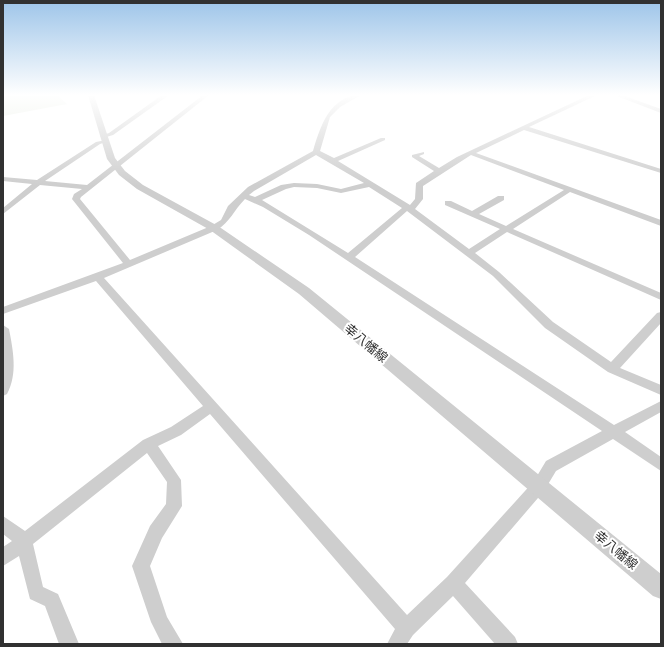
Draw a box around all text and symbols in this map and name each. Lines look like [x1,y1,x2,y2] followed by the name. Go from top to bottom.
[341,321,391,365] street label: 幸八幡線
[591,528,641,572] street label: 幸八幡線

